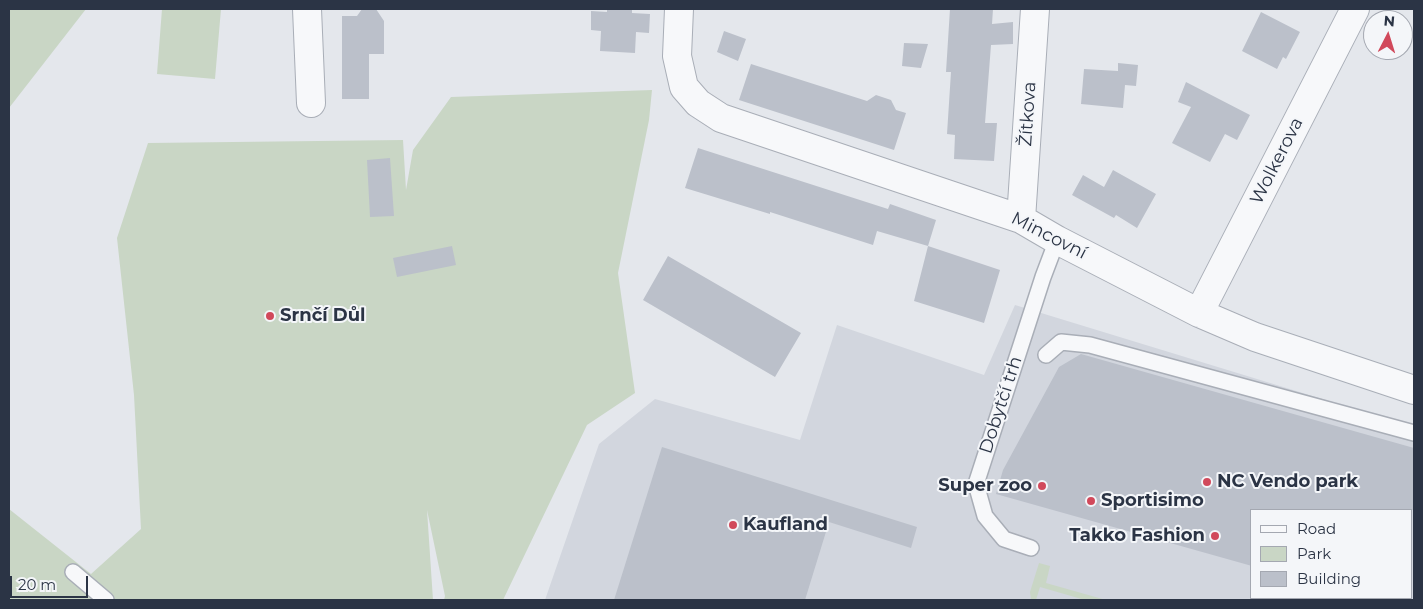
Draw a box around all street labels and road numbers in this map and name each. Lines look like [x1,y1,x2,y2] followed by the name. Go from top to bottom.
[1015,81,1041,147] street label: Žítkova
[1246,114,1308,208] street label: Wolkerova
[1008,208,1090,264] street label: Mincovní
[975,354,1027,456] street label: Dobytčí trh

